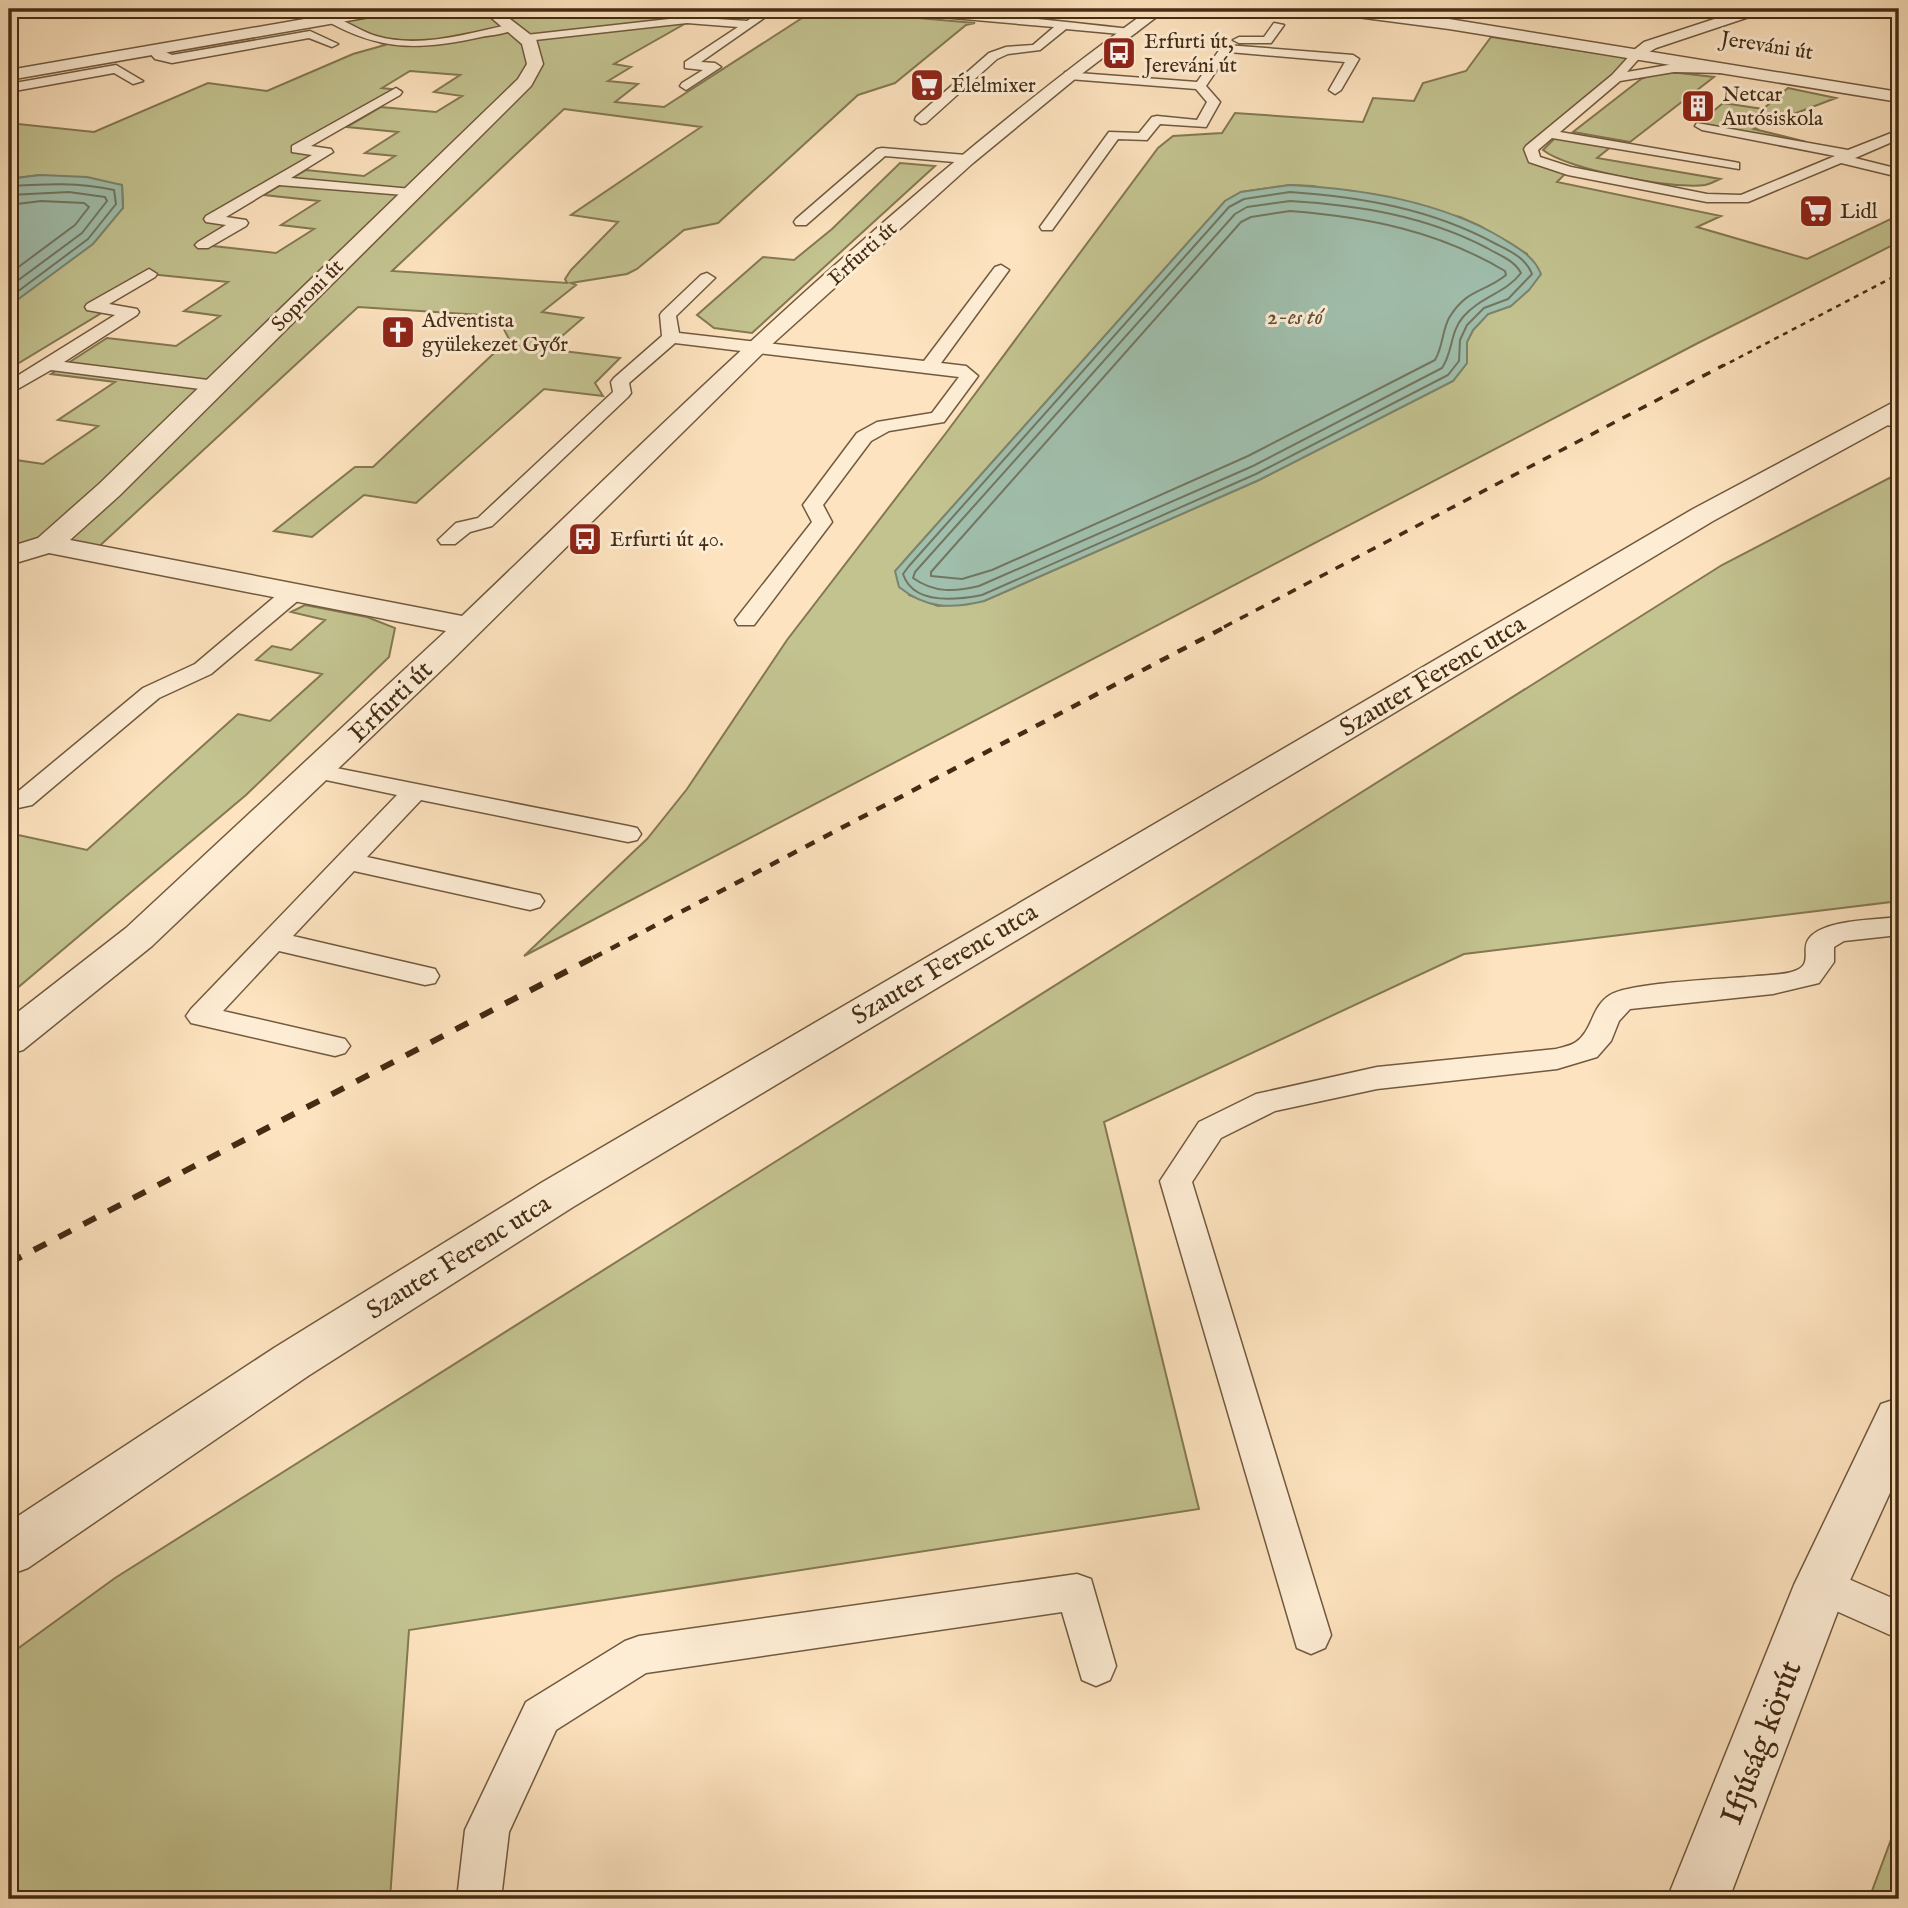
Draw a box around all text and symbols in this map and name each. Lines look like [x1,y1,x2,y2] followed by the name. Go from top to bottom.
[1717,26,1815,67] street label: Jereváni út
[1142,29,1237,80] place label: Erfurti út, Jereváni út
[1100,34,1138,72] bus stop icon: Erfurti út, Jereváni út
[908,66,946,104] supermarket icon: Élelmixer
[951,72,1036,100] place label: Élelmixer
[1721,82,1824,133] place label: Netcar Autósiskola
[1679,87,1717,125] building icon: Netcar Autósiskola
[1797,192,1835,230] supermarket icon: Lidl
[1840,199,1878,226] place label: Lidl
[823,216,903,292] street label: Erfurti út
[266,254,350,338] street label: Soproni út
[1267,303,1325,332] water label: 2-es tó
[421,308,568,359] place label: Adventista gyülekezet Győr
[379,313,417,351] church icon: Adventista gyülekezet Győr
[566,520,604,558] bus stop icon: Erfurti út 40.
[610,527,724,554] place label: Erfurti út 40.
[1334,607,1533,745] street label: Szauter Ferenc utca
[342,654,440,750] street label: Erfurti út
[846,895,1045,1033] street label: Szauter Ferenc utca
[360,1187,558,1327] street label: Szauter Ferenc utca
[1712,1655,1812,1831] street label: Ifjúság körút

